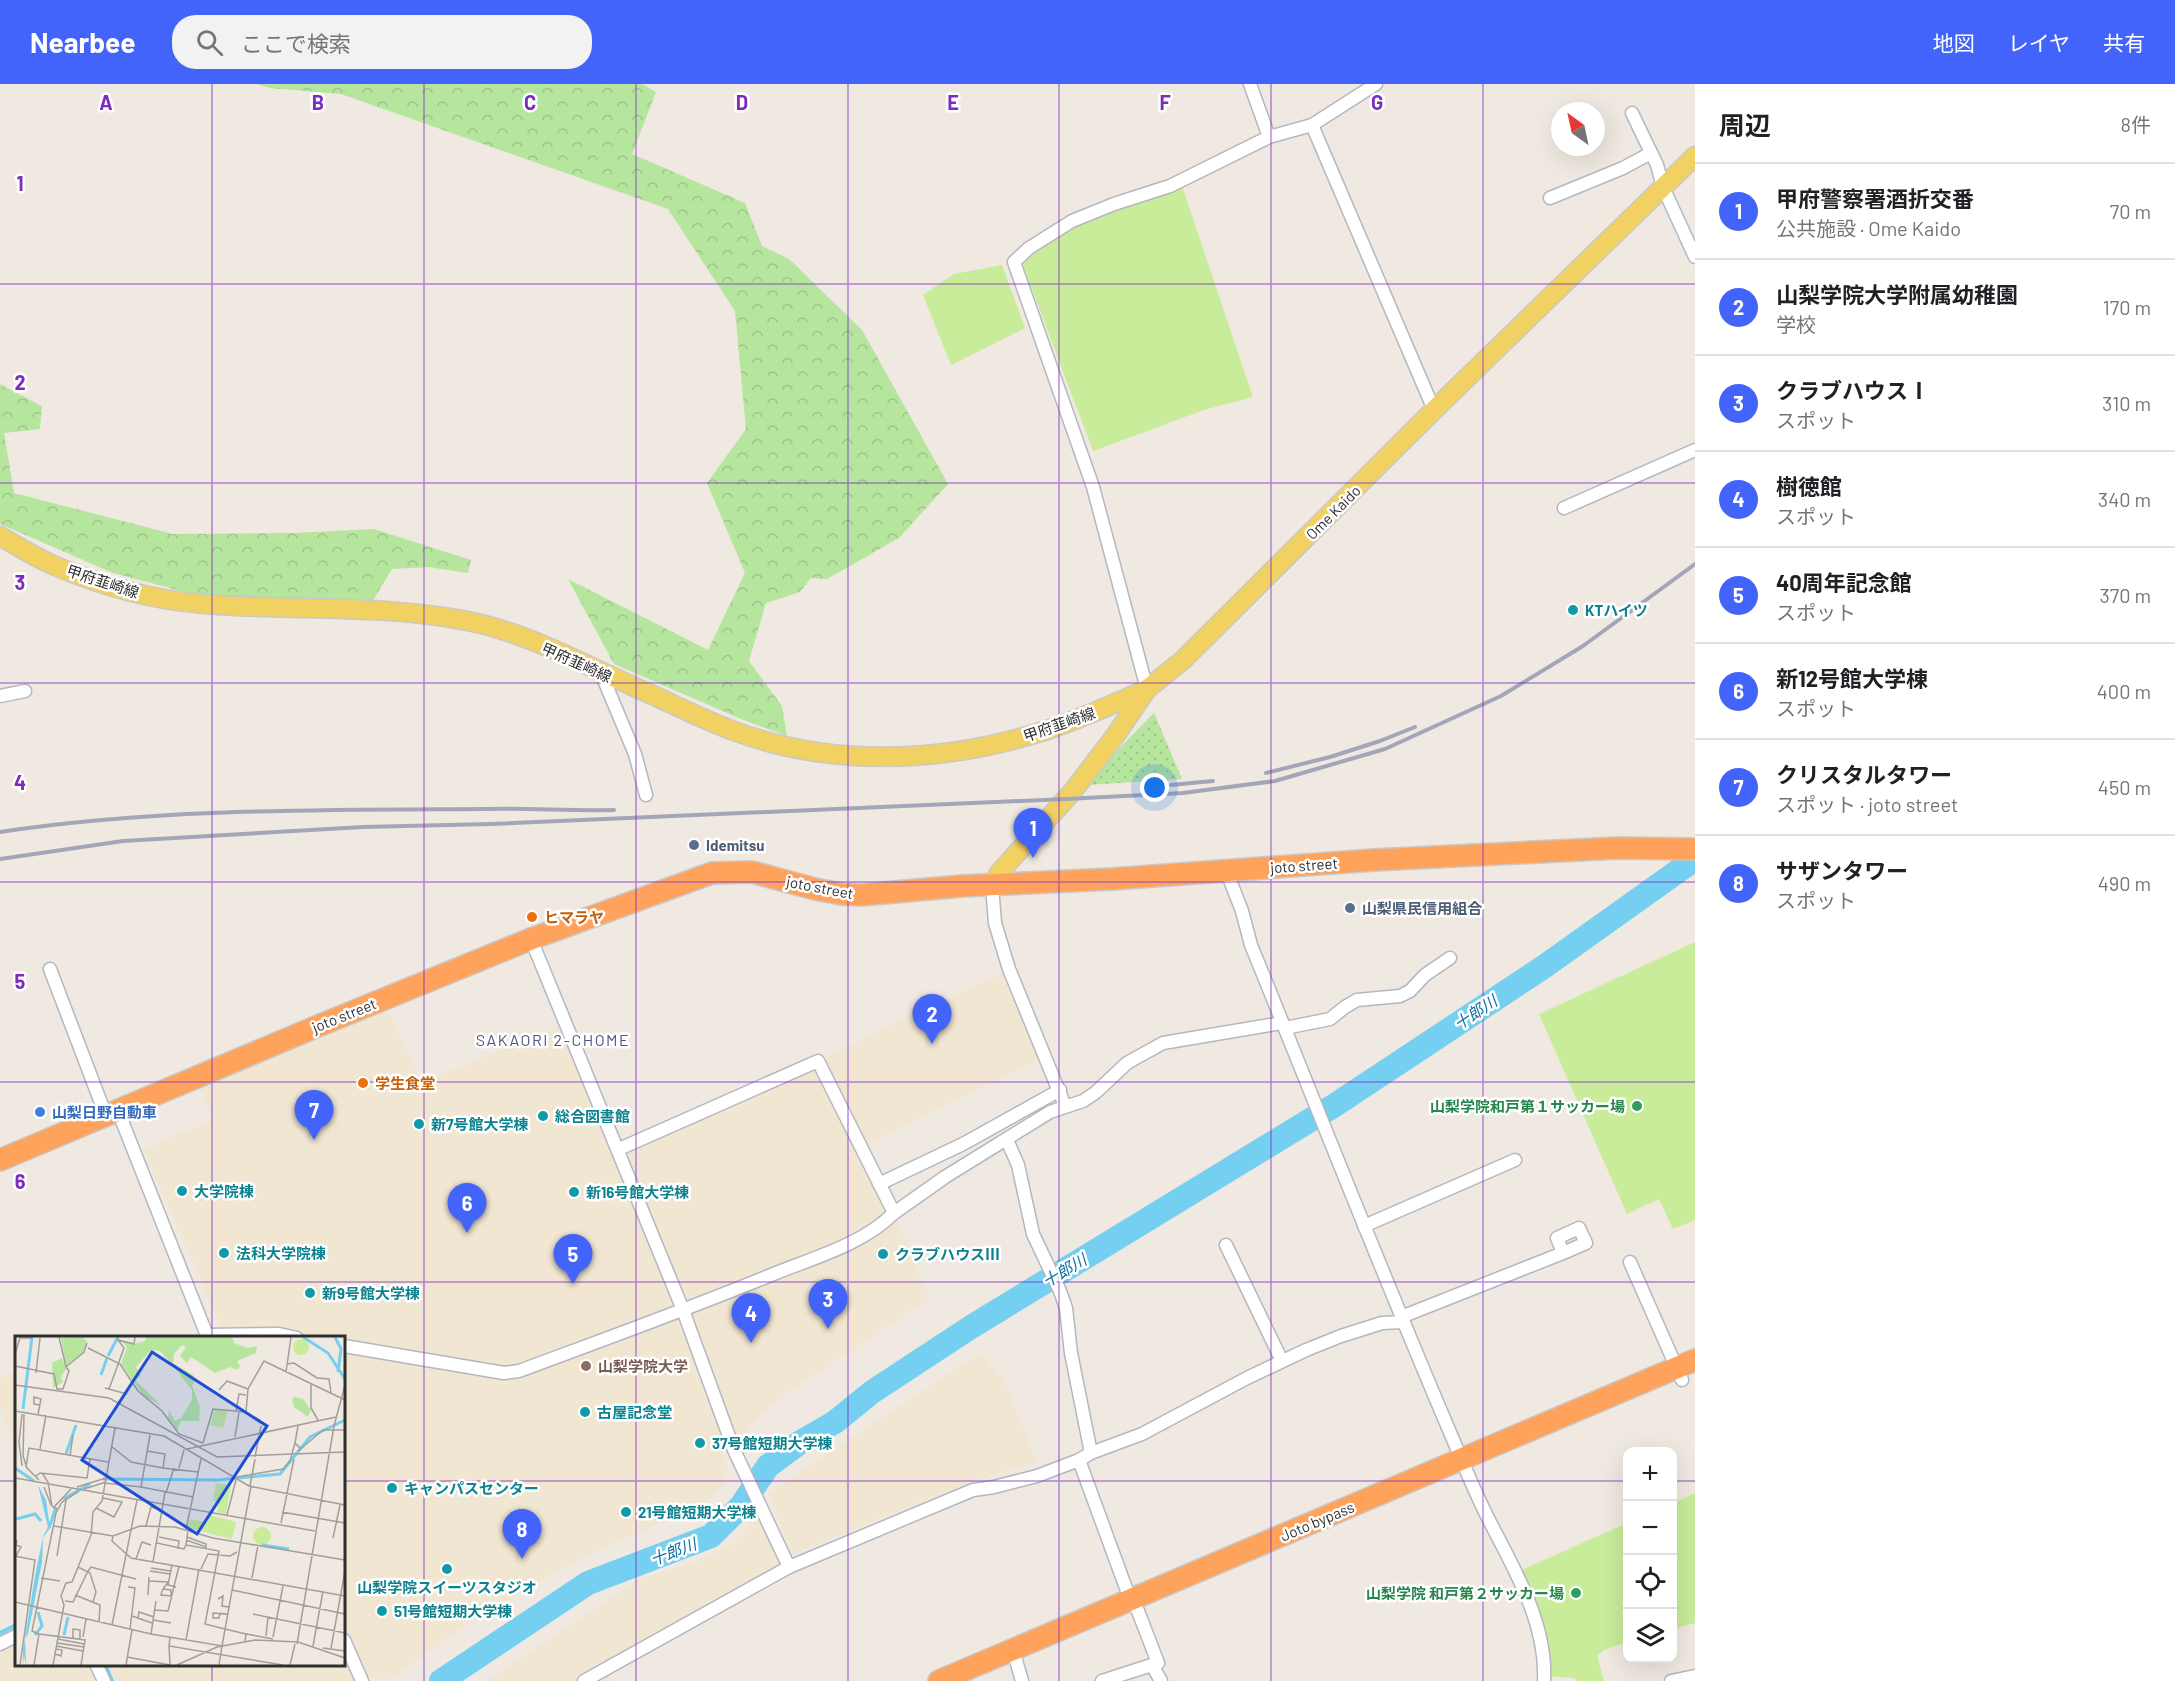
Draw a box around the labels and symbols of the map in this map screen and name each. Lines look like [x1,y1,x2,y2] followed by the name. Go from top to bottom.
[99,90,113,114] text: A
[312,90,324,114] text: B
[524,90,536,114] text: C
[736,90,748,114] text: D
[947,90,959,114] text: E
[1159,90,1171,114] text: F
[1371,90,1383,114] text: G
[1551,102,1605,156] north arrow
[16,171,24,195] text: 1
[14,370,26,394] text: 2
[1302,481,1364,543] street label: Ome Kaido
[65,561,141,601] street label: 甲府韮崎線
[15,570,25,594] text: 3
[1585,601,1648,619] place label: KTハイツ
[1566,603,1580,617] marker: KTハイツ
[539,639,615,685] street label: 甲府韮崎線
[1021,703,1097,745] street label: 甲府韮崎線
[14,770,26,794] text: 4
[1140,773,1169,802] your location
[1014,808,1052,858] pin: 1
[706,836,764,854] place label: Idemitsu
[687,838,701,852] marker: Idemitsu
[1269,854,1338,876] street label: joto street
[784,872,855,902] street label: joto street
[1362,899,1483,917] place label: 山梨県民信用組合
[1343,901,1357,915] marker: 山梨県民信用組合
[544,908,604,926] place label: ヒマラヤ
[525,910,539,924] marker: ヒマラヤ
[15,969,26,993] text: 5
[1450,990,1502,1033] water label: 十郎川
[308,994,379,1036] street label: joto street
[912,994,952,1044] pin: 2
[476,1030,630,1049] district label: SAKAORI 2-CHOME
[375,1074,435,1092] place label: 学生食堂
[356,1076,370,1090] marker: 学生食堂
[294,1090,334,1140] pin: 7
[1430,1097,1625,1115] place label: 山梨学院和戸第１サッカー場
[1630,1099,1644,1113] marker: 山梨学院和戸第１サッカー場
[52,1103,157,1121] place label: 山梨日野自動車
[33,1105,47,1119] marker: 山梨日野自動車
[555,1107,630,1125] place label: 総合図書館
[536,1109,550,1123] marker: 総合図書館
[431,1115,528,1133] place label: 新7号館大学棟
[412,1117,426,1131] marker: 新7号館大学棟
[15,1169,26,1193] text: 6
[194,1182,254,1200] place label: 大学院棟
[586,1183,689,1201] place label: 新16号館大学棟
[175,1184,189,1198] marker: 大学院棟
[448,1184,486,1233] pin: 6
[567,1185,581,1199] marker: 新16号館大学棟
[554,1234,592,1284] pin: 5
[236,1244,326,1262] place label: 法科大学院棟
[895,1245,1000,1263] place label: クラブハウスⅢ
[217,1246,231,1260] marker: 法科大学院棟
[876,1247,890,1261] marker: クラブハウスⅢ
[1039,1248,1091,1291] water label: 十郎川
[808,1280,848,1329] pin: 3
[322,1284,420,1302] place label: 新9号館大学棟
[303,1286,317,1300] marker: 新9号館大学棟
[732,1294,771,1343] pin: 4
[15,1336,345,1666] inset map
[598,1357,688,1375] place label: 山梨学院大学
[579,1359,593,1373] marker: 山梨学院大学
[597,1403,672,1421] place label: 古屋記念堂
[578,1405,592,1419] marker: 古屋記念堂
[712,1434,833,1452] place label: 37号館短期大学棟
[693,1436,707,1450] marker: 37号館短期大学棟
[404,1479,539,1497] place label: キャンパスセンター
[385,1481,399,1495] marker: キャンパスセンター
[1277,1497,1357,1545] street label: Joto bypass
[638,1503,757,1521] place label: 21号館短期大学棟
[619,1505,633,1519] marker: 21号館短期大学棟
[502,1510,542,1559] pin: 8
[647,1533,701,1568] water label: 十郎川
[440,1562,454,1576] marker: 山梨学院スイーツスタジオ
[357,1578,537,1596] place label: 山梨学院スイーツスタジオ
[1366,1584,1564,1602] place label: 山梨学院 和戸第２サッカー場
[1569,1586,1583,1600] marker: 山梨学院 和戸第２サッカー場
[394,1602,512,1620] place label: 51号館短期大学棟
[375,1604,389,1618] marker: 51号館短期大学棟

